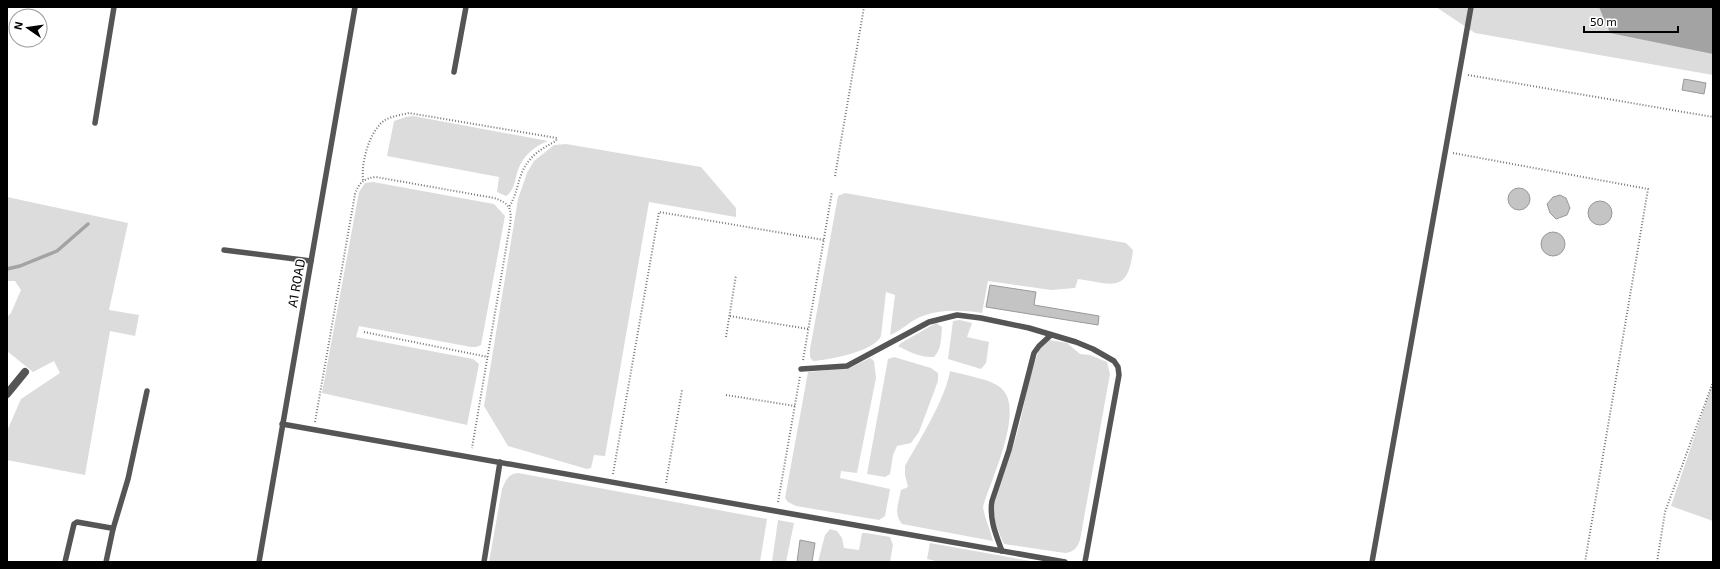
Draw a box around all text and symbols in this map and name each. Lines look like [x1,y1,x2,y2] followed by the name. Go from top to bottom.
[8,8,48,48] north arrow
[1584,8,1678,34] scale bar
[1590,14,1617,28] text: 50 m
[11,20,25,31] text: N
[284,257,308,309] street label: A1 ROAD

